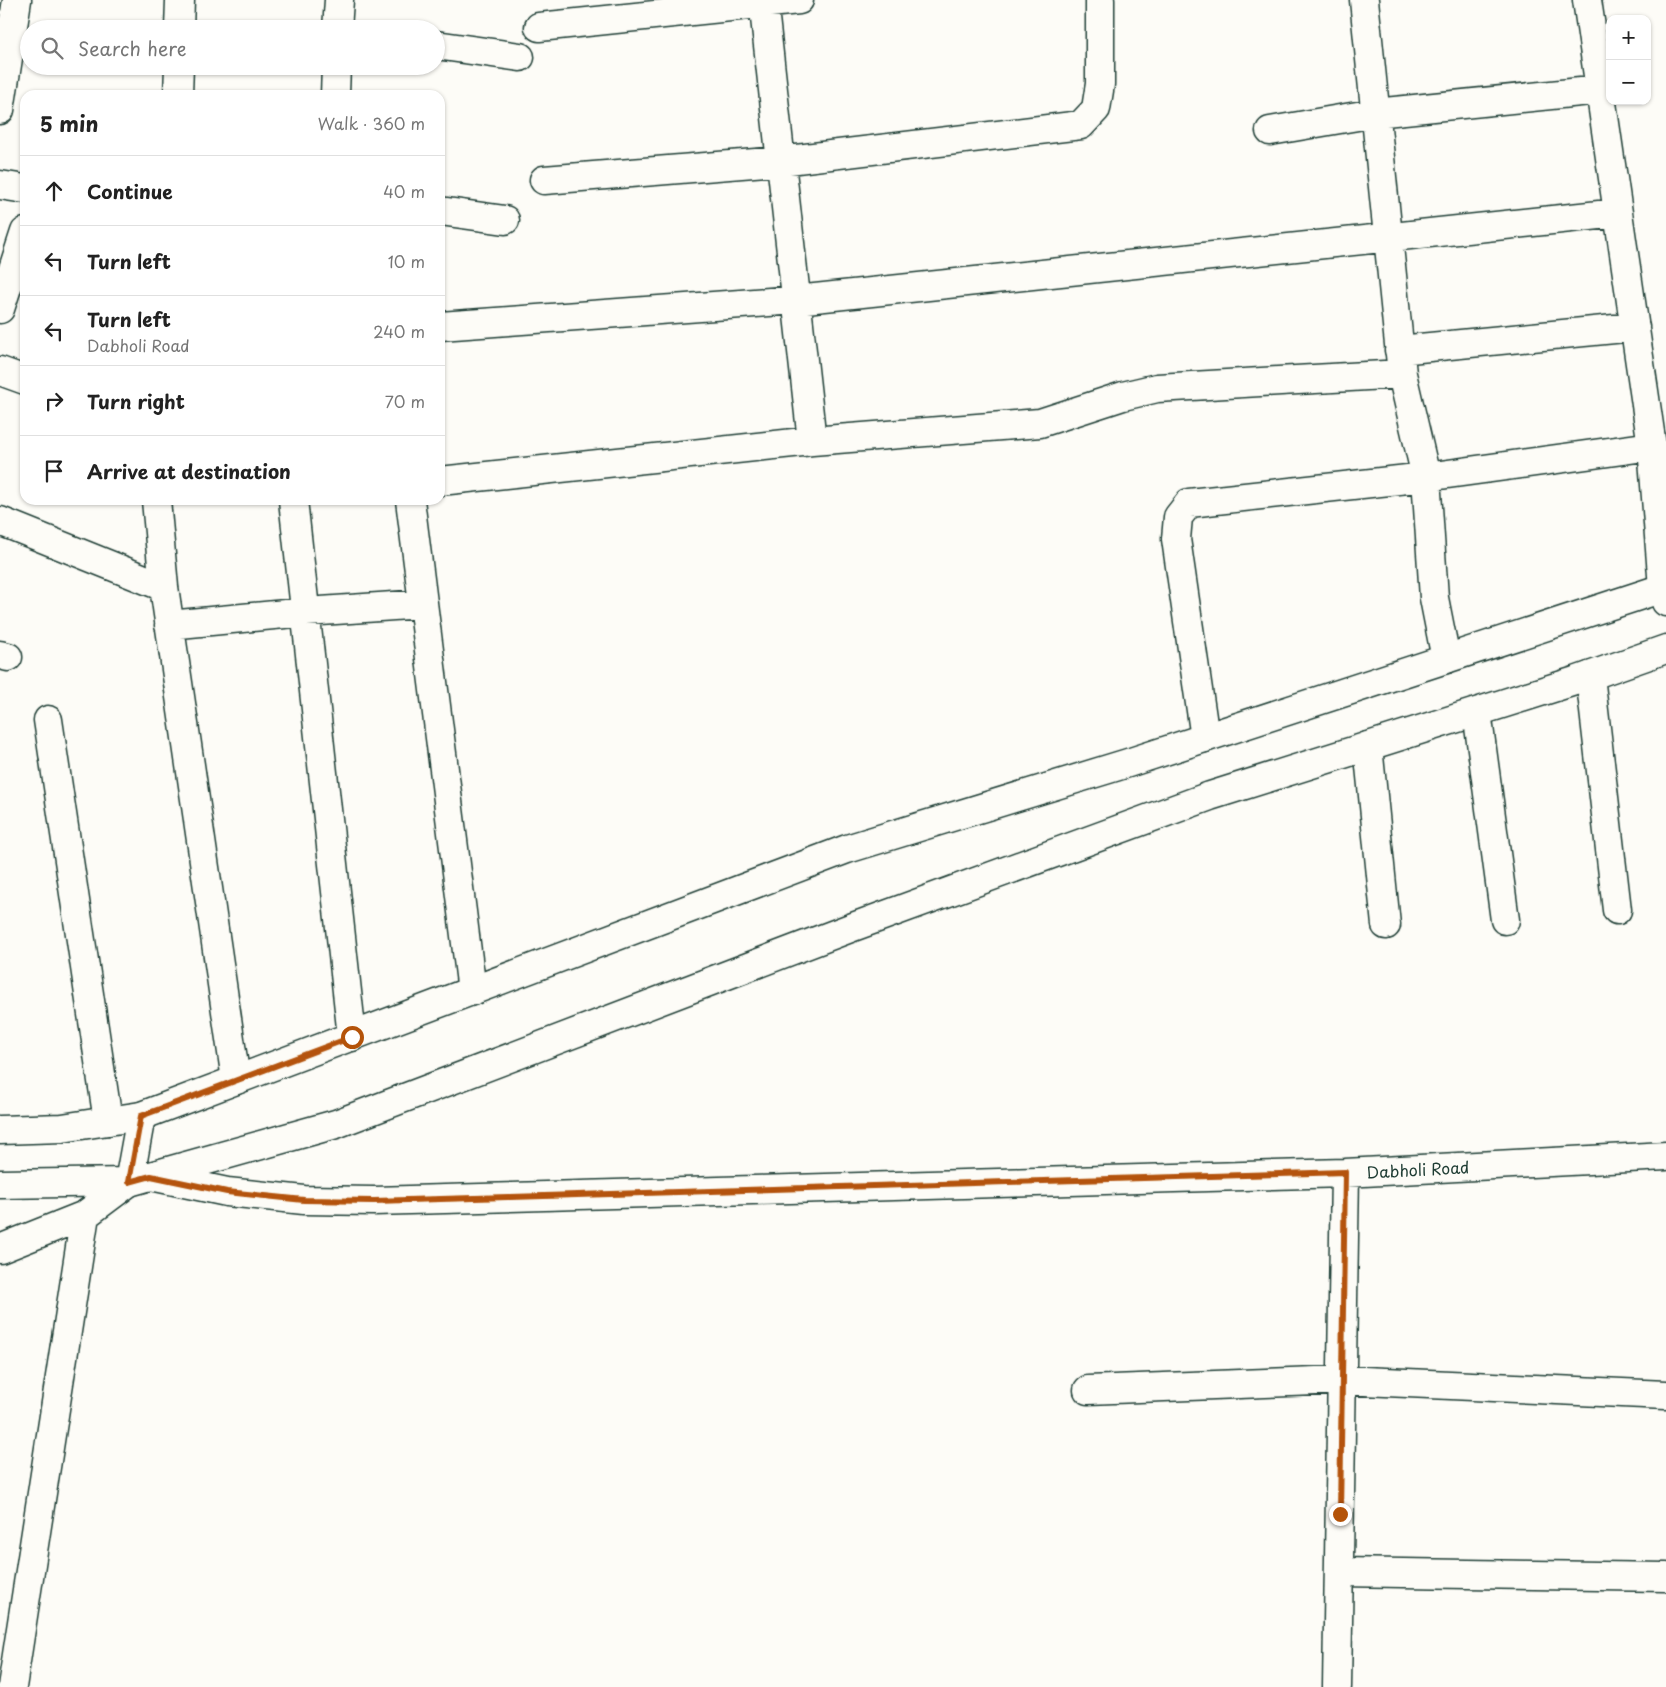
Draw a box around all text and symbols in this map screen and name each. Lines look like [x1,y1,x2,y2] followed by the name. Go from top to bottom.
[1606,15,1651,105] map controls
[1606,15,1651,60] button: +
[20,20,445,75] search box
[38,34,66,62] icon: search
[78,34,187,62] text: Search here
[1606,60,1651,105] button: −
[40,107,98,139] text: 5 min
[318,111,425,135] text: Walk · 360 m
[40,177,68,205] icon: ahead
[87,177,173,205] text: Continue
[383,179,425,203] text: 40 m
[40,247,68,275] icon: left
[87,247,171,275] text: Turn left
[388,249,425,273] text: 10 m
[87,305,171,333] text: Turn left
[40,317,68,345] icon: left
[373,319,425,343] text: 240 m
[87,333,190,357] text: Dabholi Road
[40,387,68,415] icon: right
[87,387,185,415] text: Turn right
[385,389,425,413] text: 70 m
[40,457,68,485] icon: arrive
[87,457,291,485] text: Arrive at destination
[341,1026,364,1049] route start
[1366,1154,1470,1184] street label: Dabholi Road
[1329,1503,1352,1526] route end

